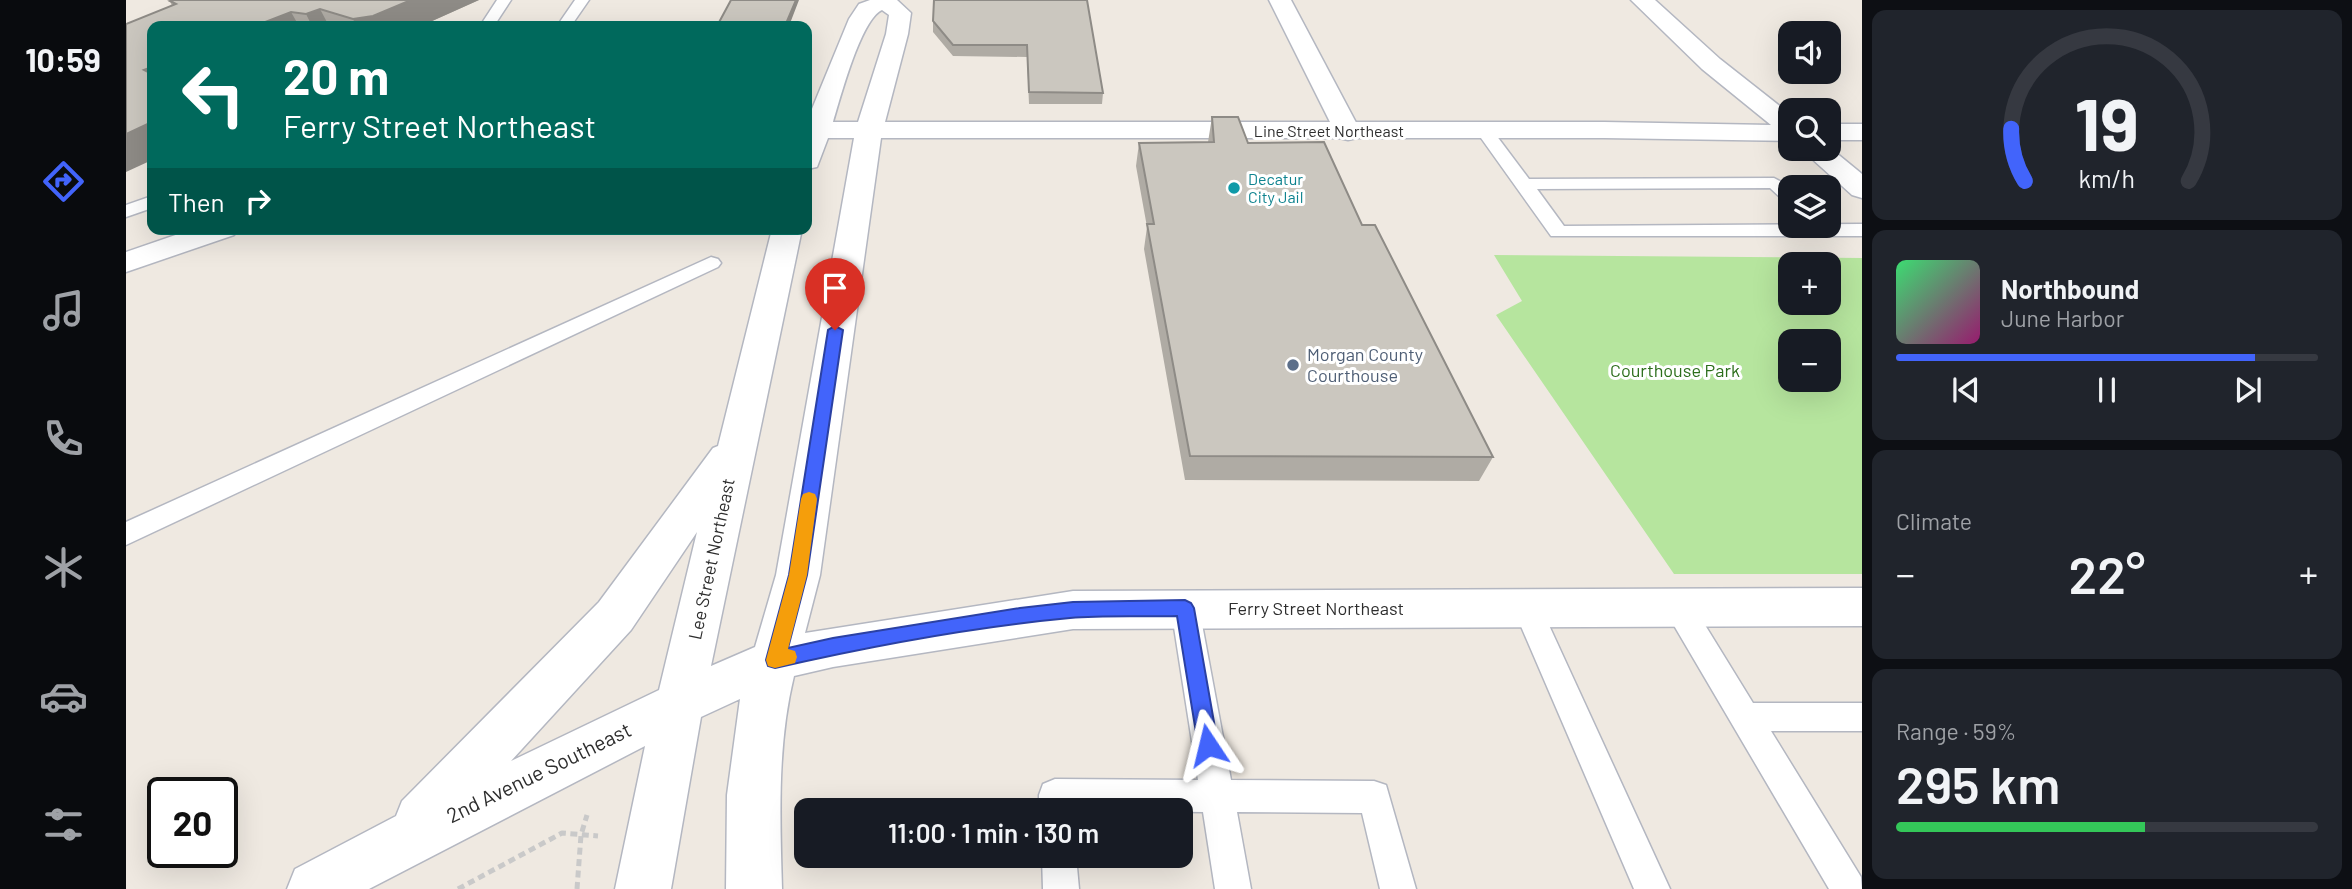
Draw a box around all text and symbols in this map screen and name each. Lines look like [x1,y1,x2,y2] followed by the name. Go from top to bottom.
[1778,21,1841,392] map controls
[1778,21,1841,84] button: sound
[25,40,101,78] text: 10:59
[283,46,389,105] text: 20 m
[168,49,259,140] icon: left
[2075,78,2139,166] text: 19
[1778,98,1841,161] button: search
[283,106,596,144] text: Ferry Street Northeast
[1254,121,1404,140] street label: Line Street Northeast
[39,157,88,206] icon: directions
[2079,163,2135,193] text: km/h
[1248,169,1303,206] place label: Decatur City Jail
[1778,175,1841,238] button: layers
[1226,180,1242,196] marker: Decatur City Jail
[239,182,277,220] icon: right
[168,186,225,217] text: Then
[1778,252,1841,315] button: +
[805,258,865,330] pin
[816,269,854,307] icon: arrive
[2001,273,2139,304] text: Northbound
[39,286,88,335] icon: music
[2001,304,2124,332] text: June Harbor
[1778,329,1841,392] button: −
[1307,343,1423,386] place label: Morgan County Courthouse
[1285,357,1301,373] marker: Morgan County Courthouse
[1610,359,1740,381] park label: Courthouse Park
[1947,371,1985,409] icon: previous
[2088,371,2126,409] icon: pause
[2229,371,2267,409] icon: next
[39,414,88,463] icon: phone
[683,476,739,642] street label: Lee Street Northeast
[1896,507,1972,535] text: Climate
[2069,542,2145,604] text: 22°
[39,543,88,592] icon: climate
[1896,550,1915,596] text: −
[2299,550,2318,596] text: +
[1228,597,1404,619] street label: Ferry Street Northeast
[39,672,88,721] icon: car
[1171,708,1245,782] position arrow
[442,716,635,827] street label: 2nd Avenue Southeast
[1896,717,2016,745] text: Range · 59%
[1896,752,2060,814] text: 295 km
[147,777,238,868] speed limit sign: 20
[39,800,88,849] icon: filters
[888,817,1099,848] text: 11:00 · 1 min · 130 m

